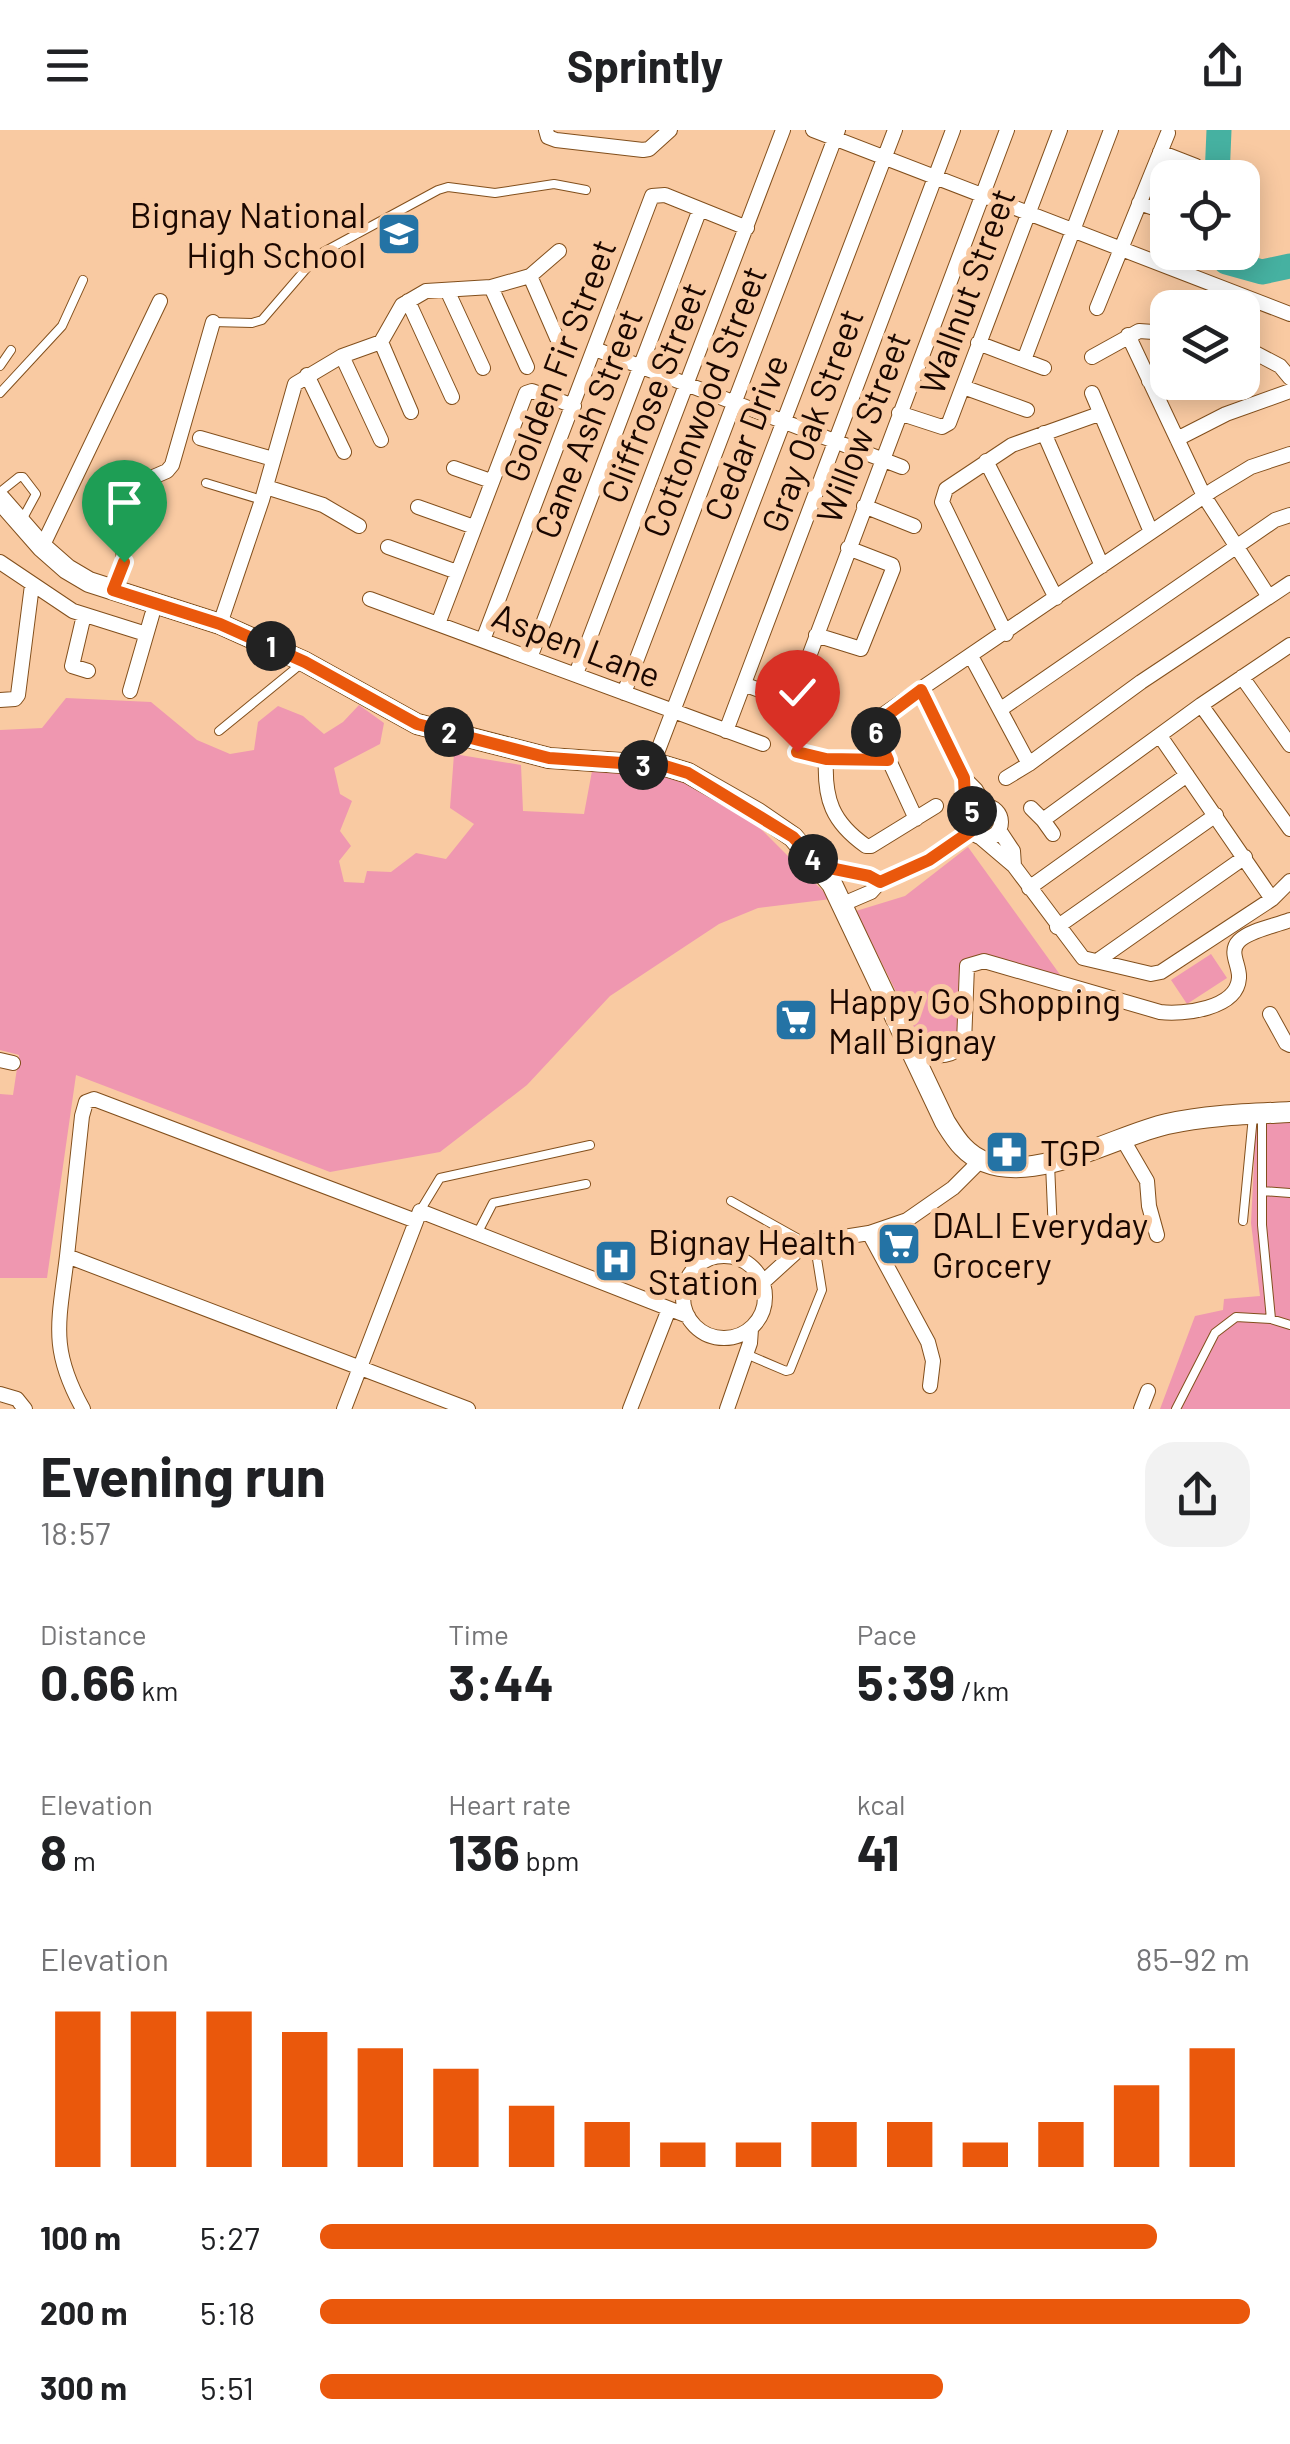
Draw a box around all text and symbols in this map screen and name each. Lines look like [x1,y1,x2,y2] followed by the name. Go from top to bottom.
[40,38,95,93] icon: menu
[567,38,723,92] text: Sprintly
[1195,38,1250,93] icon: share
[1150,160,1260,400] map controls
[1150,160,1260,270] button: locate
[909,182,1023,400] street label: Wallnut Street
[130,193,366,275] place label: Bignay National High School
[376,211,422,257] school or university icon: Bignay National High School
[492,233,624,487] street label: Golden Fir Street
[632,259,774,543] street label: Cottonwood Street
[591,276,713,508] street label: Cliffrose Street
[1150,290,1260,400] button: layers
[524,302,650,544] street label: Cane Ash Street
[751,303,871,537] street label: Gray Oak Street
[806,325,918,529] street label: Willow Street
[694,348,796,526] street label: Cedar Drive
[82,460,167,563] pin
[97,475,152,530] icon: arrive
[487,593,667,695] street label: Aspen Lane
[246,621,296,671] pin: 1
[266,629,276,663] text: 1
[755,650,840,753] pin
[770,665,825,720] icon: check
[424,707,474,757] pin: 2
[851,707,901,757] pin: 6
[441,715,457,749] text: 2
[868,715,884,749] text: 6
[618,740,668,790] pin: 3
[635,748,651,782] text: 3
[947,786,997,836] pin: 5
[964,794,980,828] text: 5
[788,834,838,884] pin: 4
[805,842,821,876] text: 4
[828,979,1121,1061] place label: Happy Go Shopping Mall Bignay
[773,997,819,1043] supermarket icon: Happy Go Shopping Mall Bignay
[984,1129,1030,1175] pharmacy icon: TGP
[1040,1131,1100,1173] place label: TGP
[932,1203,1148,1285] place label: DALI Everyday Grocery
[648,1220,856,1302] place label: Bignay Health Station
[876,1221,922,1267] supermarket icon: DALI Everyday Grocery
[593,1238,639,1284] hospital icon: Bignay Health Station
[40,1442,326,1508] text: Evening run
[1145,1442,1250,1547] button: share
[40,1513,110,1551] text: 18:57
[40,1617,147,1651] text: Distance
[448,1617,509,1651] text: Time
[857,1617,917,1651] text: Pace
[40,1651,136,1711] text: 0.66
[448,1651,554,1711] text: 3:44
[857,1651,955,1711] text: 5:39
[136,1673,179,1707] text: km
[955,1673,1009,1707] text: /km
[40,1787,153,1821] text: Elevation
[448,1787,571,1821] text: Heart rate
[857,1787,905,1821] text: kcal
[40,1821,67,1881] text: 8
[448,1821,520,1881] text: 136
[857,1821,900,1881] text: 41
[67,1843,96,1877] text: m
[520,1843,579,1877] text: bpm
[40,1939,169,1977] text: Elevation
[1136,1939,1250,1977] text: 85–92 m
[40,2218,121,2256] text: 100 m
[200,2218,260,2256] text: 5:27
[40,2293,128,2331] text: 200 m
[200,2293,255,2331] text: 5:18
[40,2368,127,2406] text: 300 m
[200,2368,254,2406] text: 5:51

